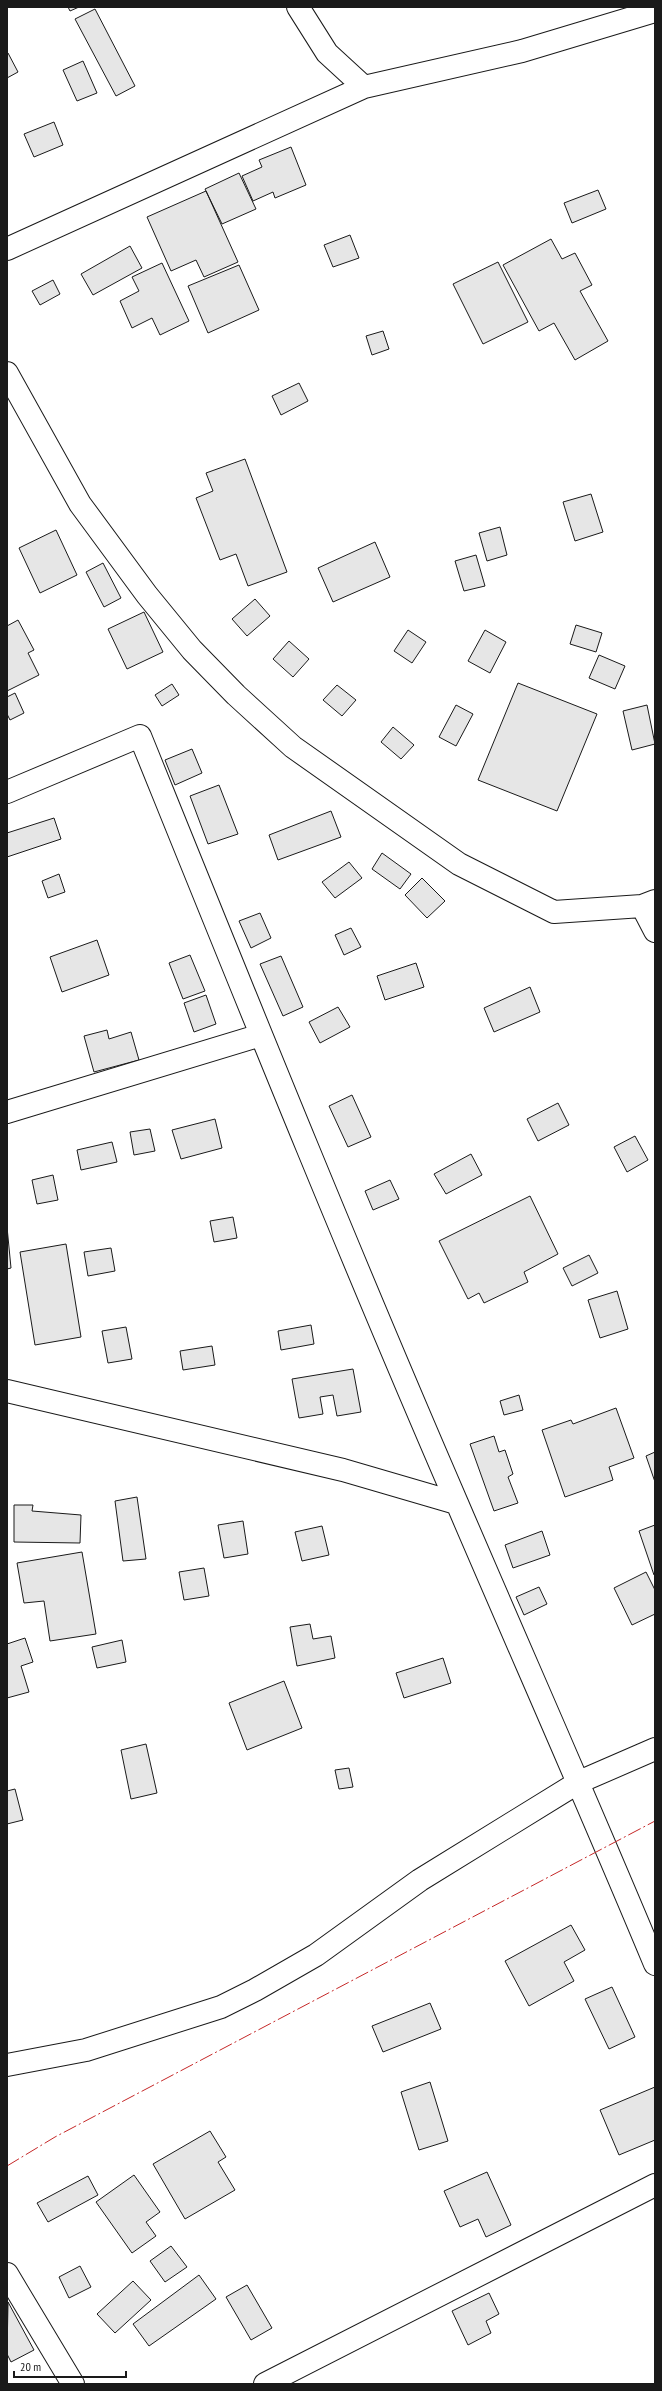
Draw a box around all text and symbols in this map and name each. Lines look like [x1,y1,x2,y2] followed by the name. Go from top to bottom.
[14,2353,126,2379] scale bar
[20,2359,41,2374] text: 20 m

